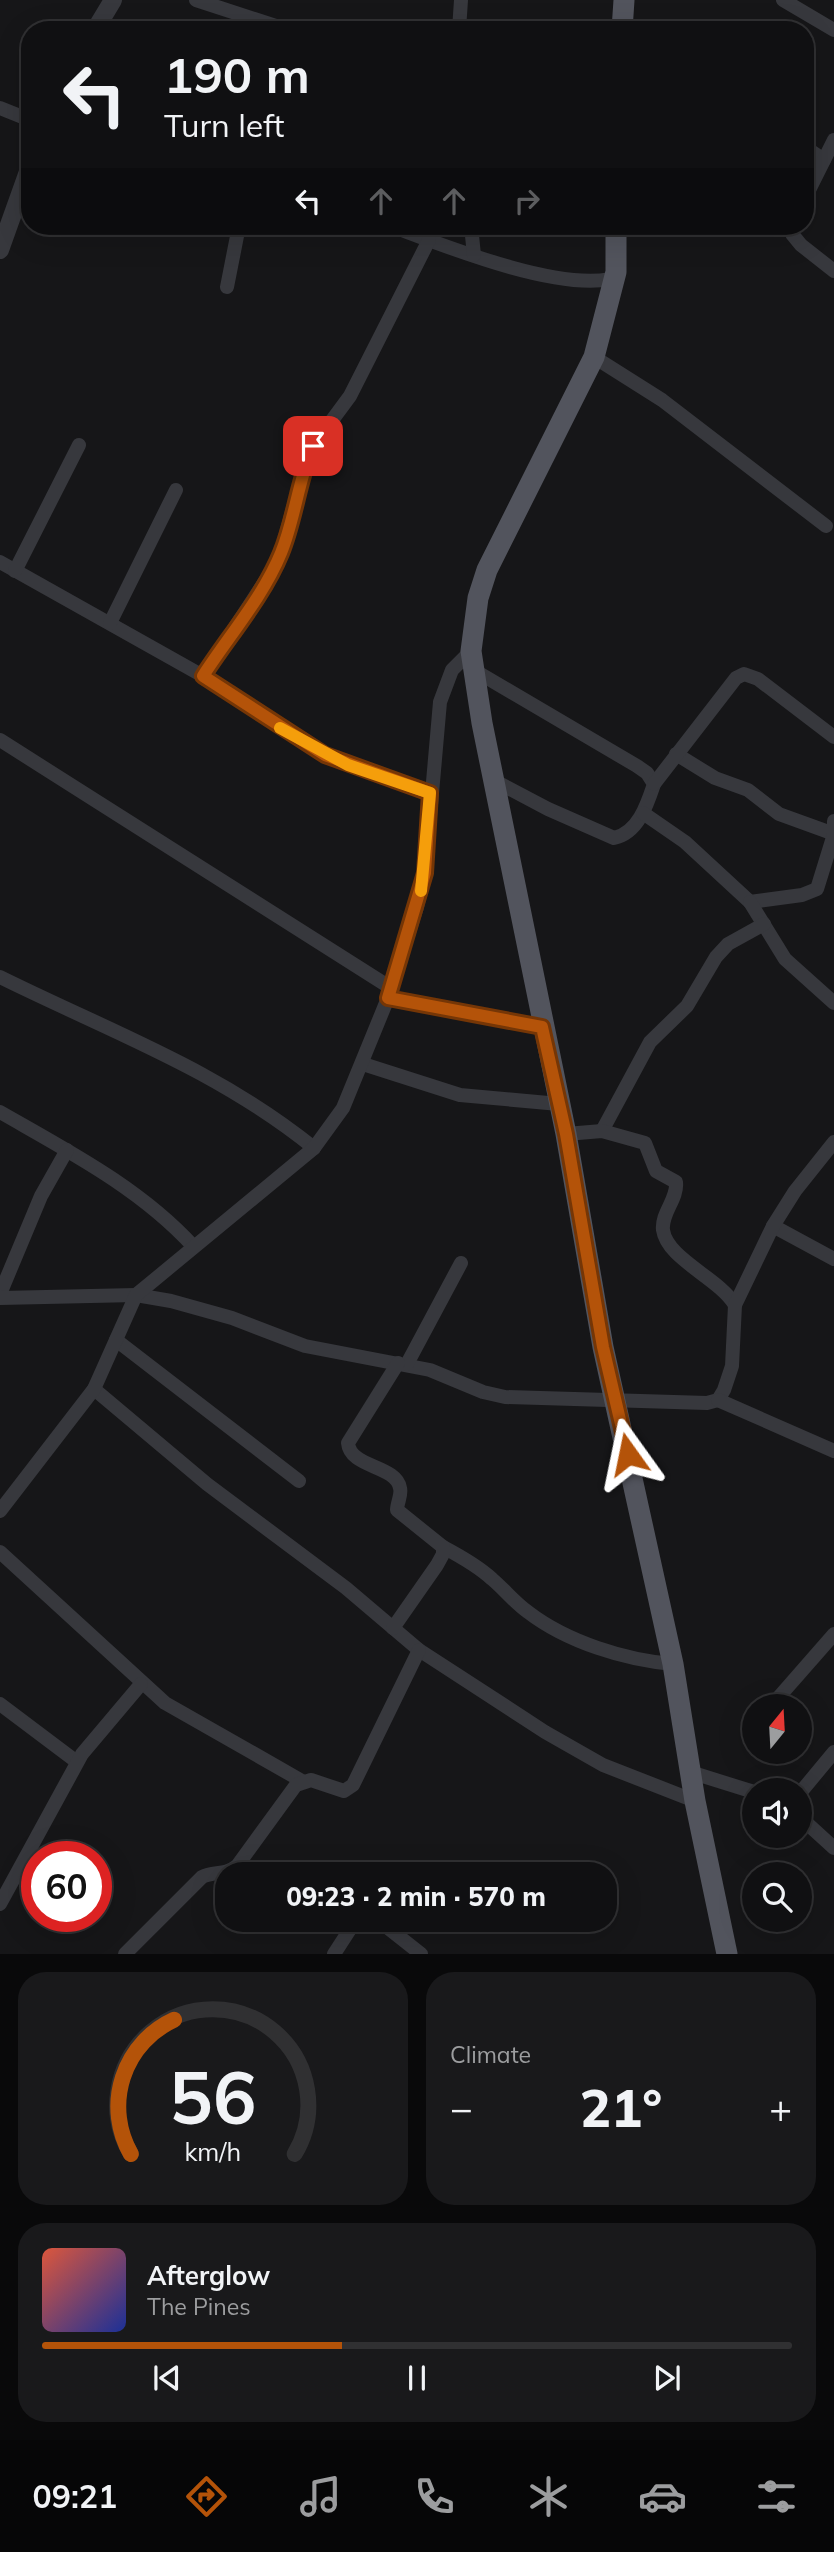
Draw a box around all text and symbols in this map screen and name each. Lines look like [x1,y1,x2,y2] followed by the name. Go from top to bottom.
[164,44,310,105] text: 190 m
[49,49,140,140] icon: left
[164,105,284,145] text: Turn left
[289,182,327,220] icon: left
[362,182,400,220] icon: ahead
[435,182,473,220] icon: ahead
[508,182,546,220] icon: right
[283,416,343,476] pin
[294,427,332,465] icon: arrive
[591,1417,665,1491] position arrow
[742,1694,812,1764] north arrow
[742,1694,812,1932] map controls
[742,1778,812,1848] button: sound
[21,1841,112,1932] speed limit sign: 60
[742,1862,812,1932] button: search
[286,1880,546,1913] text: 09:23 · 2 min · 570 m
[450,2040,531,2069] text: Climate
[169,2052,257,2143] text: 56
[580,2075,662,2140] text: 21°
[450,2084,473,2132] text: −
[769,2084,792,2132] text: +
[185,2136,241,2167] text: km/h
[147,2259,270,2292] text: Afterglow
[147,2292,251,2321] text: The Pines
[148,2359,186,2397] icon: previous
[398,2359,436,2397] icon: pause
[648,2359,686,2397] icon: next
[182,2472,231,2521] icon: directions
[296,2472,345,2521] icon: music
[410,2472,459,2521] icon: phone
[524,2472,573,2521] icon: climate
[638,2472,687,2521] icon: car
[752,2472,801,2521] icon: filters
[33,2476,117,2516] text: 09:21

